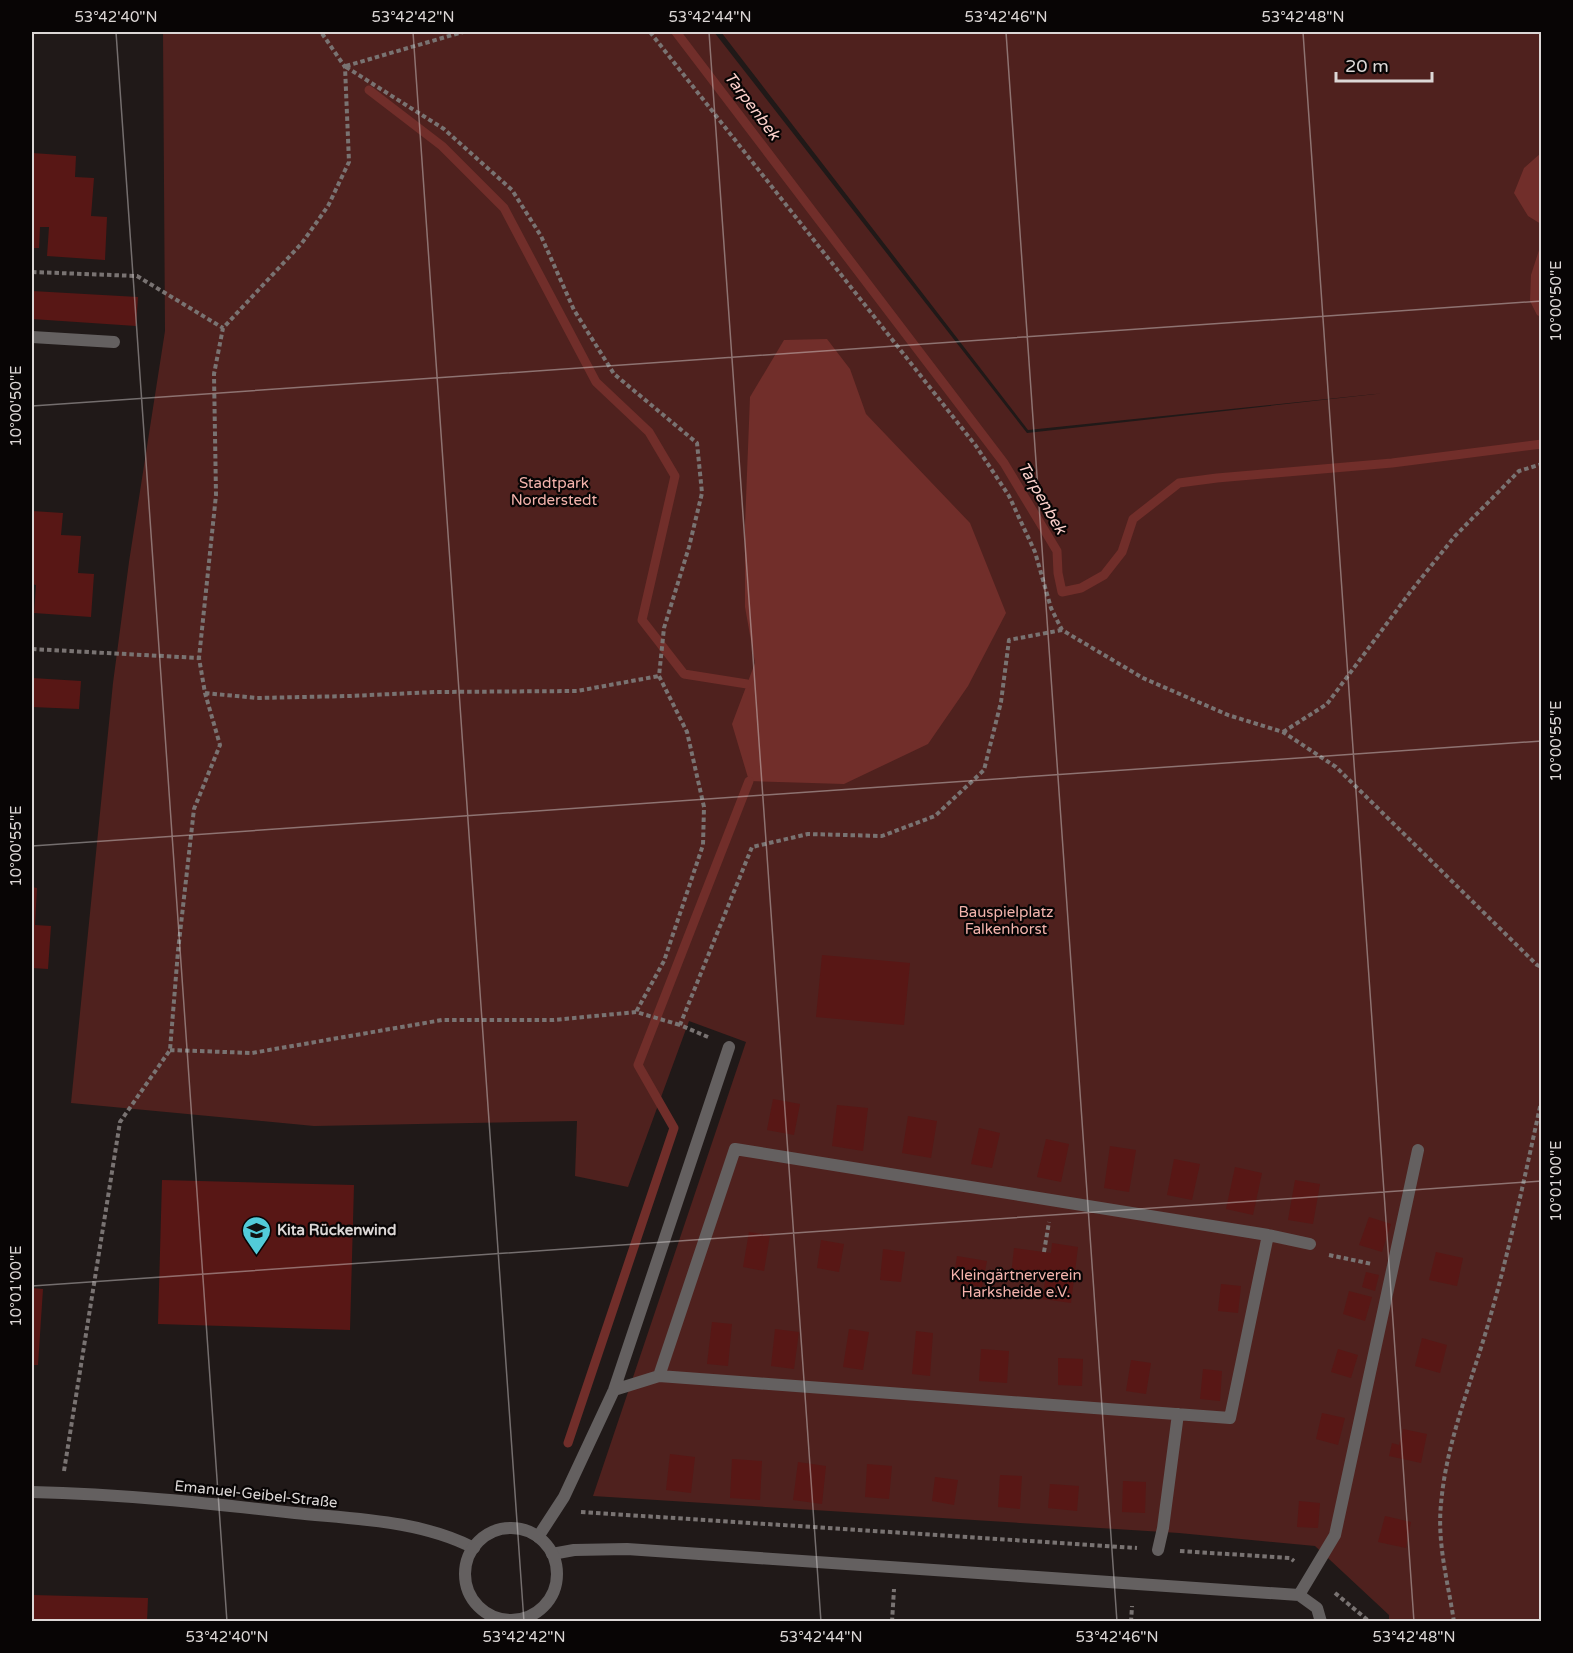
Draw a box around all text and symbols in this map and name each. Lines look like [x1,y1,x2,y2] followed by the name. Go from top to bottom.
[74,8,158,26] text: 53°42'40"N
[371,8,455,26] text: 53°42'42"N
[668,8,752,26] text: 53°42'44"N
[964,8,1048,26] text: 53°42'46"N
[1261,8,1345,26] text: 53°42'48"N
[1336,45,1432,83] scale bar
[1345,55,1389,77] text: 20 m
[720,68,785,145] water label: Tarpenbek
[1547,260,1565,342] text: 10°00'50"E
[7,365,25,447] text: 10°00'50"E
[1013,458,1071,539] water label: Tarpenbek
[511,474,598,509] park label: Stadtpark Norderstedt
[1547,700,1565,782] text: 10°00'55"E
[7,805,25,887] text: 10°00'55"E
[958,903,1054,938] park label: Bauspielplatz Falkenhorst
[1547,1140,1565,1222] text: 10°01'00"E
[240,1214,272,1256] school or university icon: Kita Rückenwind
[277,1221,396,1239] place label: Kita Rückenwind
[7,1245,25,1327] text: 10°01'00"E
[950,1266,1082,1301] park label: Kleingärtnerverein Harksheide e.V.
[174,1476,338,1512] street label: Emanuel-Geibel-Straße
[185,1628,269,1646] text: 53°42'40"N
[482,1628,566,1646] text: 53°42'42"N
[779,1628,863,1646] text: 53°42'44"N
[1075,1628,1159,1646] text: 53°42'46"N
[1372,1628,1456,1646] text: 53°42'48"N

